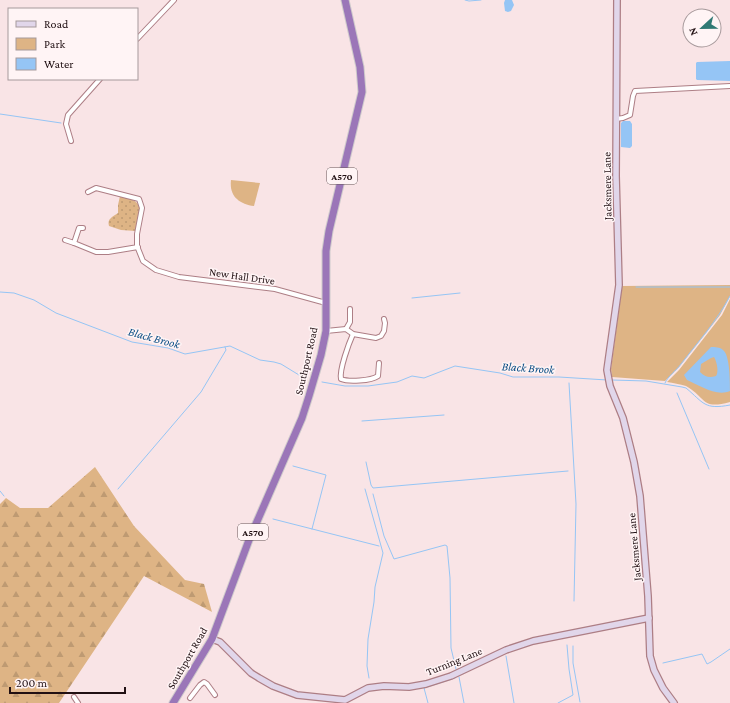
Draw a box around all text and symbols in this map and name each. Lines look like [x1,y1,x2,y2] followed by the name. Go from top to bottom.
[8,8,138,80] legend
[682,8,722,48] north arrow
[44,17,69,31] text: Road
[686,26,700,37] text: N
[44,37,66,51] text: Park
[44,57,74,71] text: Water
[600,152,615,221] street label: Jacksmere Lane
[327,168,357,184] road number: A570
[208,265,276,287] street label: New Hall Drive
[127,324,182,352] water label: Black Brook
[292,326,321,396] street label: Southport Road
[501,359,556,377] water label: Black Brook
[625,512,644,582] street label: Jacksmere Lane
[238,524,268,540] road number: A570
[165,625,210,691] street label: Southport Road
[424,644,484,679] street label: Turning Lane
[10,669,125,695] scale bar
[16,676,48,690] text: 200 m

